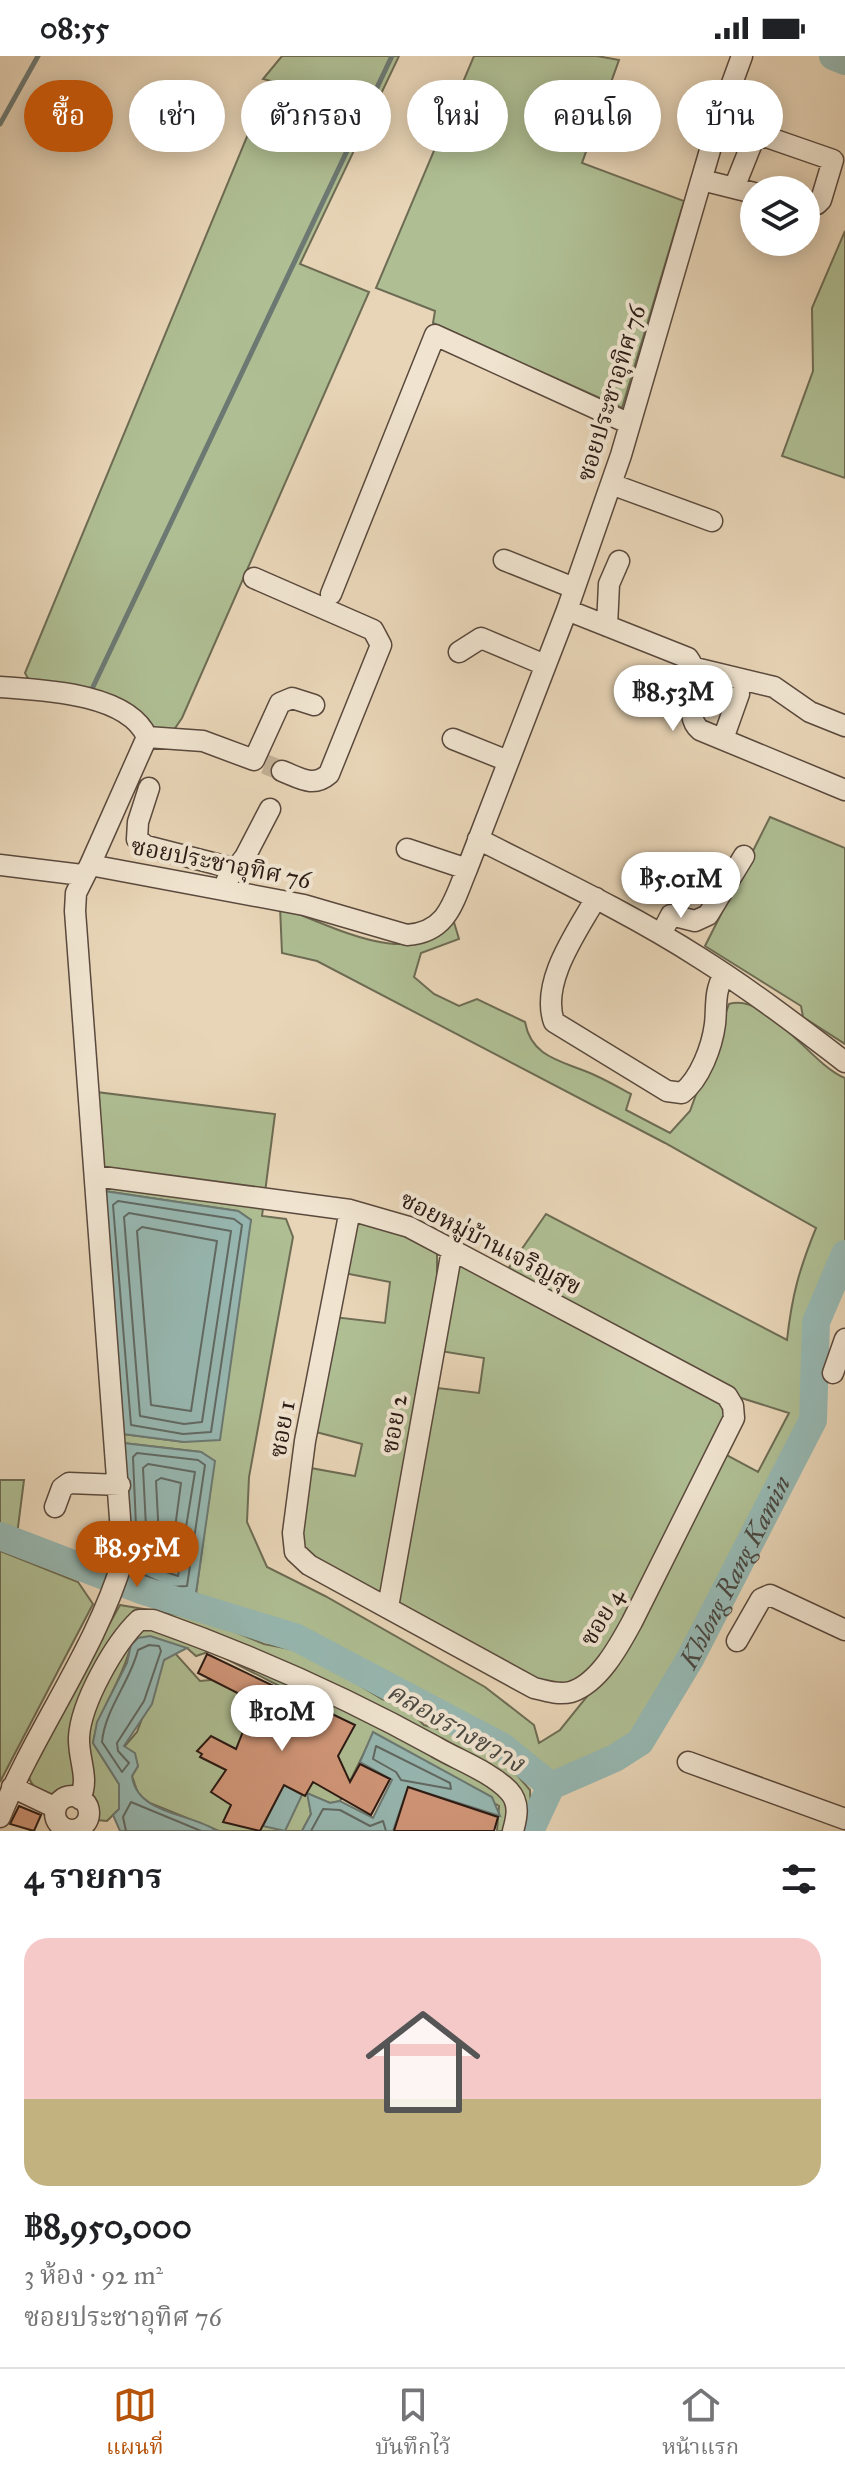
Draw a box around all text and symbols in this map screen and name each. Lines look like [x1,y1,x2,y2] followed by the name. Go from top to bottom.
[40,10,109,46] text: 08:55
[24,80,113,152] chip: ซื้อ
[129,80,225,152] chip: เช่า
[241,80,391,152] chip: ตัวกรอง
[407,80,508,152] chip: ใหม่
[524,80,661,152] chip: คอนโด
[677,80,783,152] chip: บ้าน
[740,176,820,256] map controls
[740,176,820,256] button: layers
[570,301,652,485] street label: ซอยประชาอุทิศ 76
[608,665,738,733] pin: ฿8.53M
[632,675,714,707] text: ฿8.53M
[128,831,314,895] street label: ซอยประชาอุทิศ 76
[616,852,746,920] pin: ฿5.01M
[639,862,723,894] text: ฿5.01M
[395,1184,587,1302] street label: ซอยหมู่บ้านเจริญสุข
[374,1392,414,1456] street label: ซอย 2
[262,1398,302,1460] street label: ซอย 1
[671,1470,798,1675] water label: Khlong Rang Kamin
[72,1521,202,1589] pin: ฿8.95M
[94,1531,180,1563] text: ฿8.95M
[573,1582,631,1651] street label: ซอย 4
[382,1675,531,1780] water label: คลองรางขวาง
[235,1685,329,1753] pin: ฿10M
[249,1695,315,1727] text: ฿10M
[24,1856,162,1897] text: 4 รายการ
[777,1857,821,1901] icon: filters
[351,1990,495,2134] icon: home
[24,2206,192,2247] text: ฿8,950,000
[24,2259,163,2291] text: 3 ห้อง · 92 m²
[24,2301,222,2333] text: ซอยประชาอุทิศ 76
[106,2383,164,2466] tab: แผนที่
[375,2383,450,2466] tab: บันทึกไว้
[662,2383,739,2466] tab: หน้าแรก

